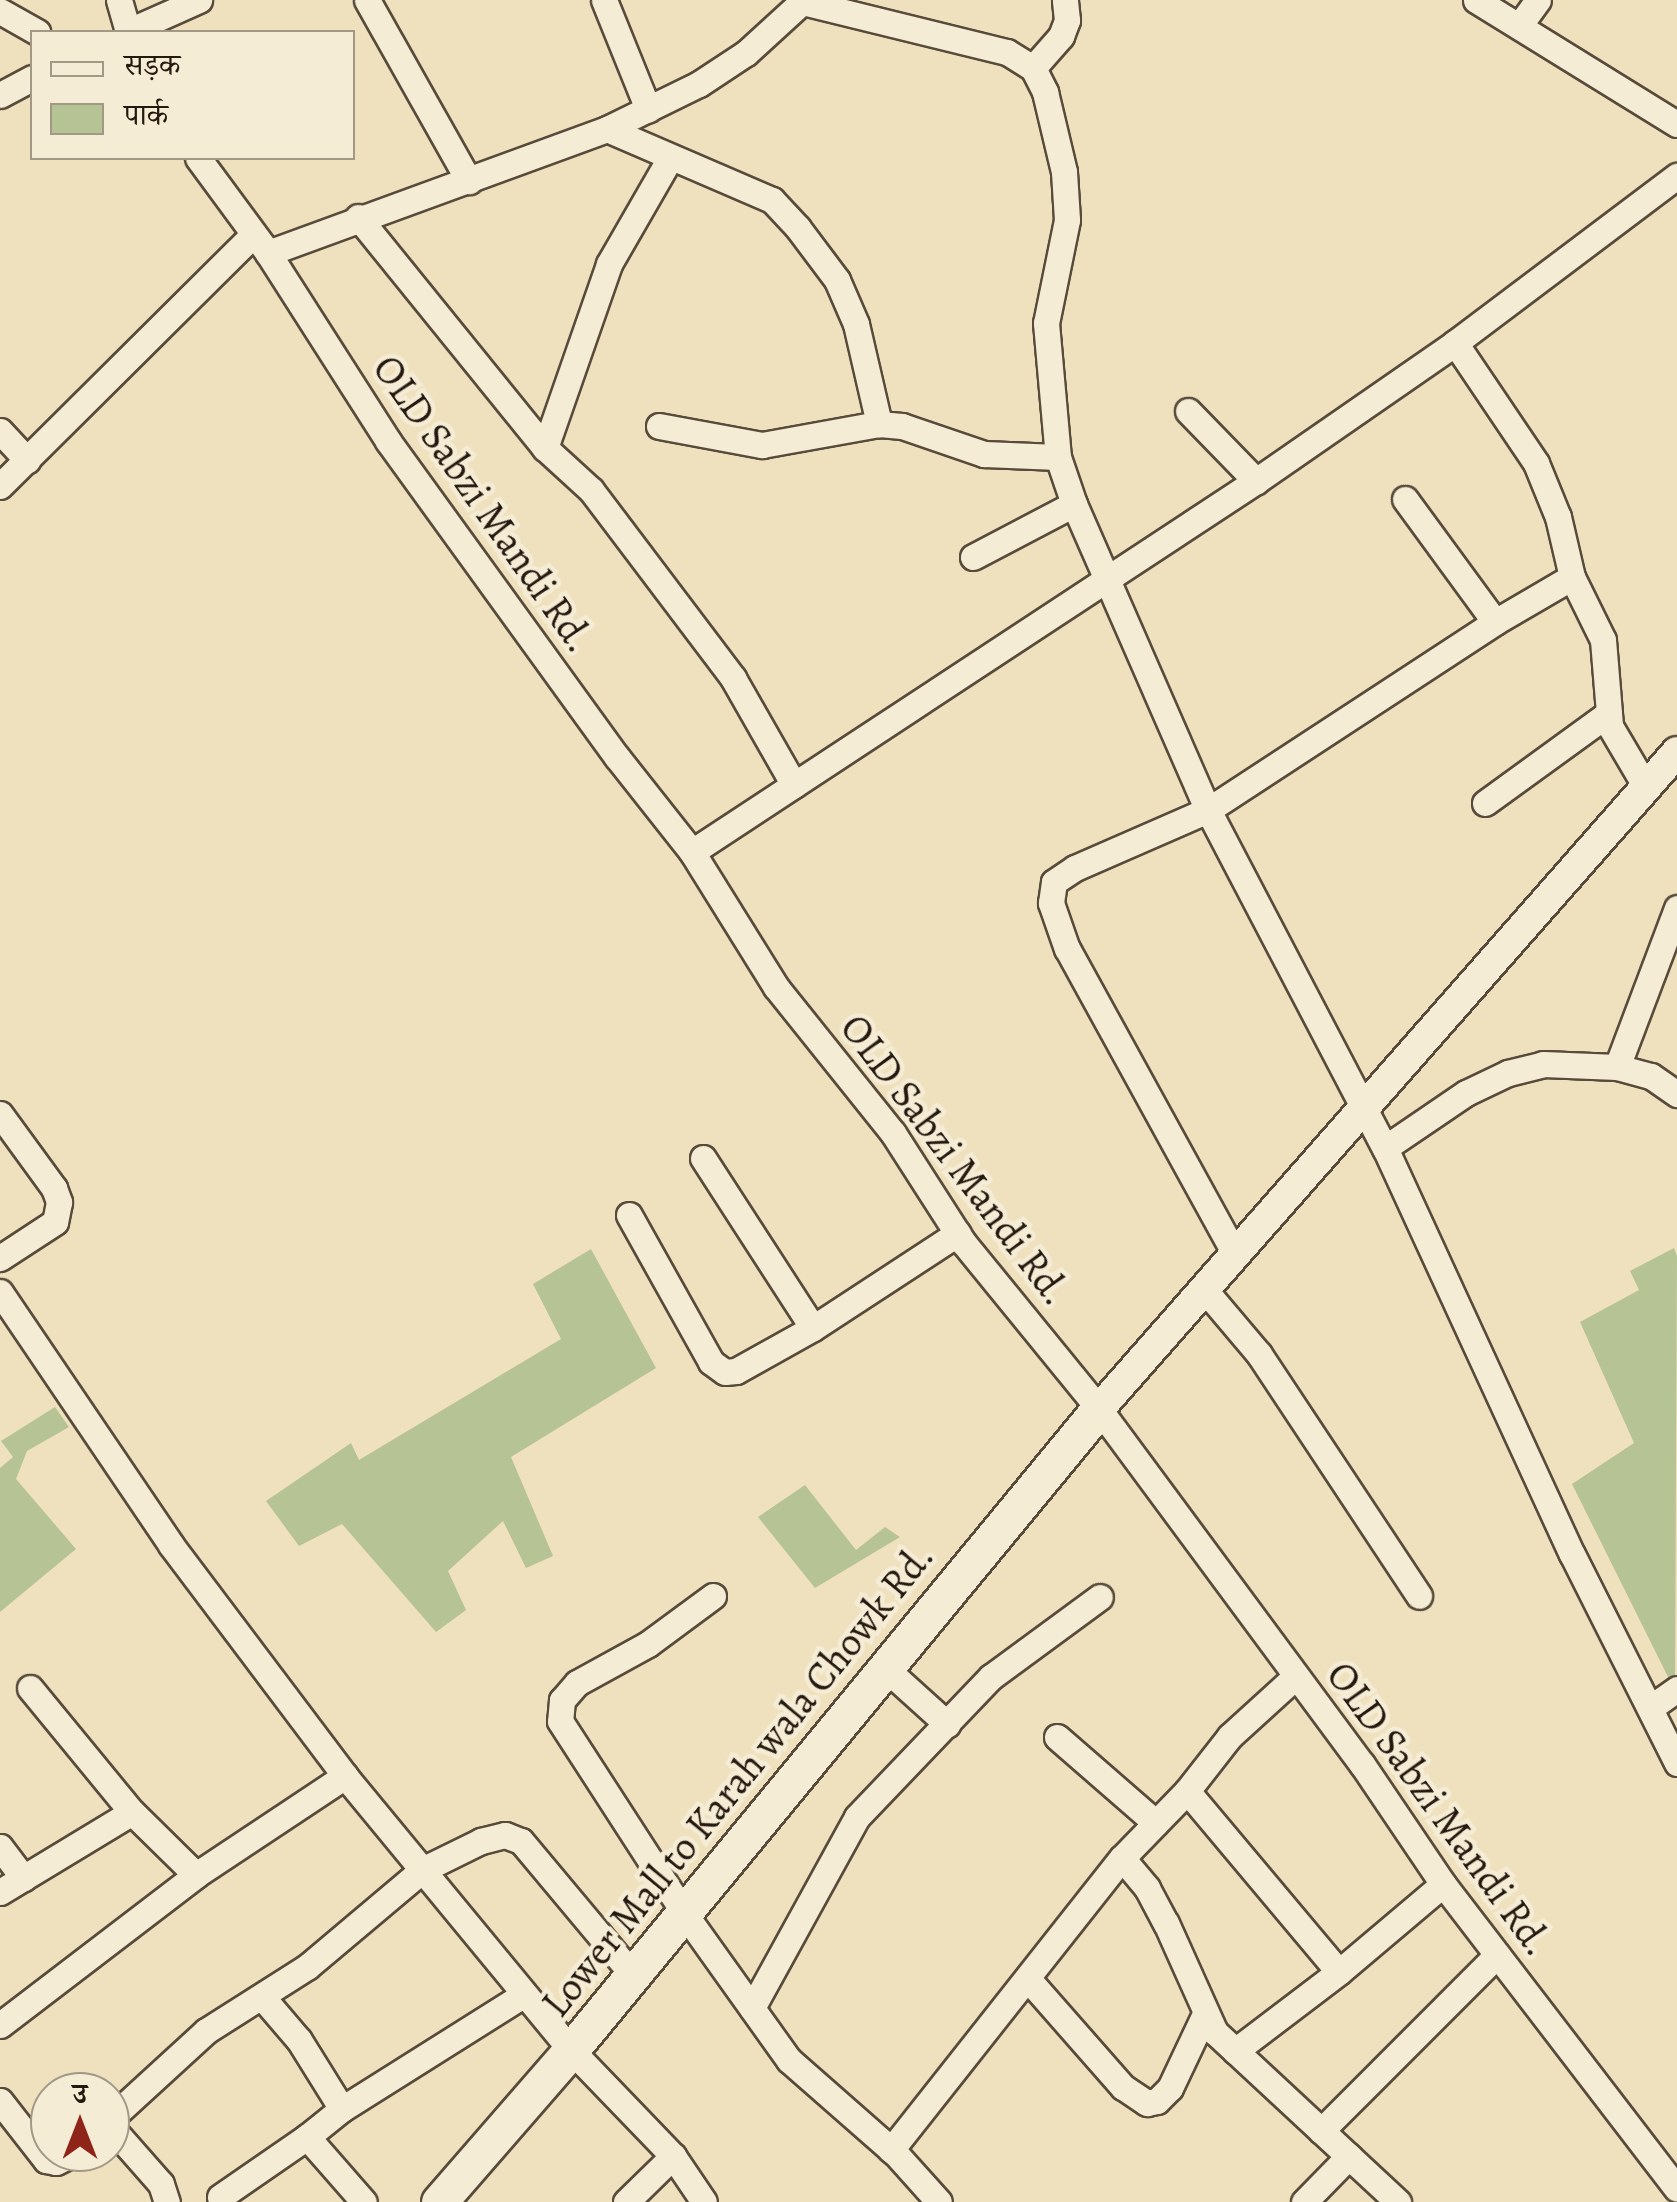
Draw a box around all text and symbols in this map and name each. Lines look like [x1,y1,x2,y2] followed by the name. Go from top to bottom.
[30,30,355,160] legend
[124,45,180,85] text: सड़क
[124,95,168,135] text: पार्क
[362,346,604,662] street label: OLD Sabzi Mandi Rd.
[830,1005,1080,1315] street label: OLD Sabzi Mandi Rd.
[532,1533,944,2027] street label: Lower Mall to Karah wala Chowk Rd.
[1316,1653,1562,1965] street label: OLD Sabzi Mandi Rd.
[30,2072,130,2172] north arrow
[73,2075,87,2113] text: उ

